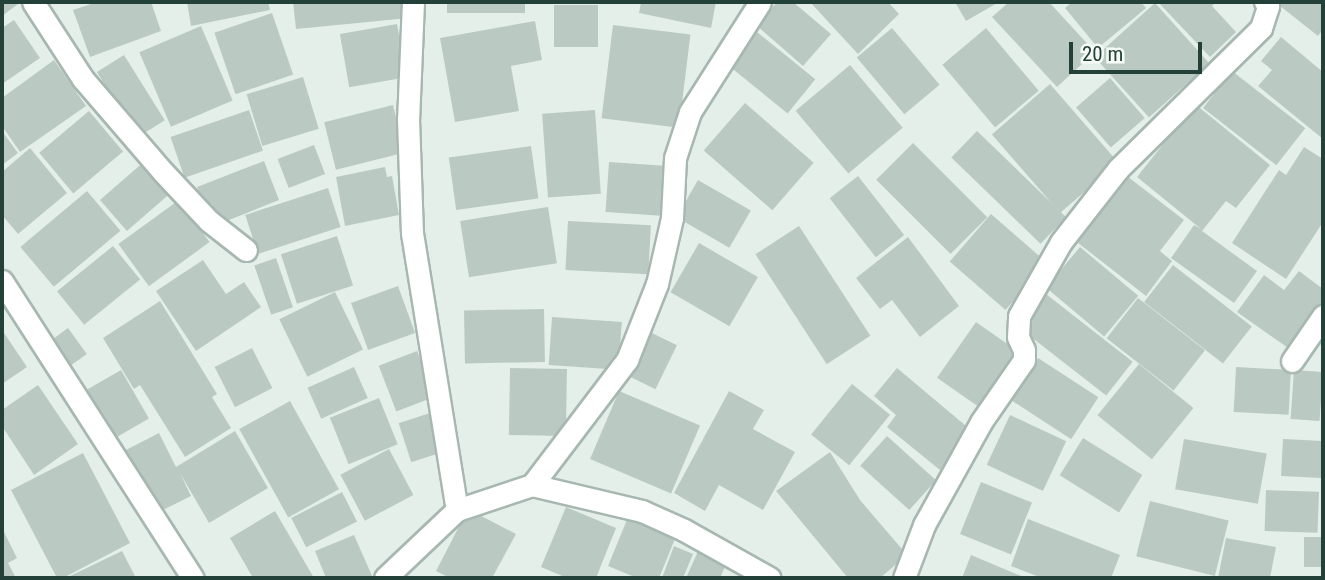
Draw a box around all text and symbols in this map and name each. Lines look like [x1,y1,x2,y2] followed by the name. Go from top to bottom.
[1073,28,1206,72] scale bar
[1082,42,1123,66] text: 20 m

